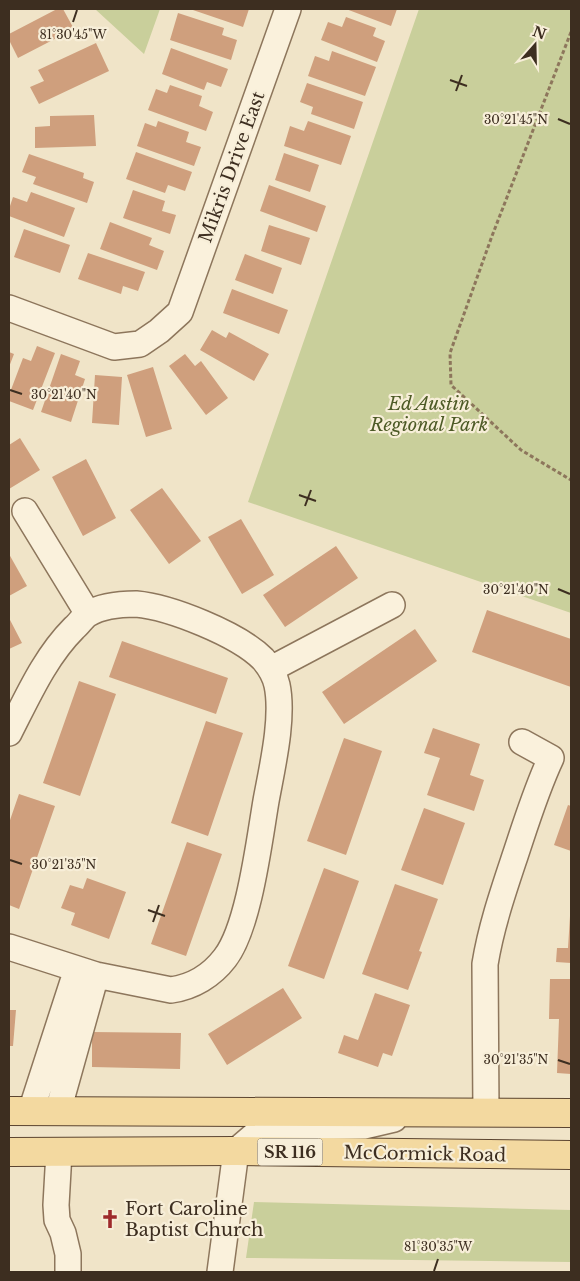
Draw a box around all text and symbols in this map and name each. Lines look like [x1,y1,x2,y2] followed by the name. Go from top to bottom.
[510,20,560,70] north arrow
[530,22,549,43] text: N
[39,27,107,42] text: 81°30'45"W
[194,88,270,246] street label: Mikris Drive East
[484,112,548,127] text: 30°21'45"N
[31,387,97,402] text: 30°21'40"N
[369,393,488,436] park label: Ed Austin Regional Park
[483,582,549,597] text: 30°21'40"N
[32,857,97,872] text: 30°21'35"N
[484,1052,549,1067] text: 30°21'35"N
[258,1138,322,1166] road number: SR 116
[344,1142,506,1166] street label: McCormick Road
[125,1198,263,1241] place label: Fort Caroline Baptist Church
[99,1208,121,1230] church icon: Fort Caroline Baptist Church
[404,1239,473,1254] text: 81°30'35"W

